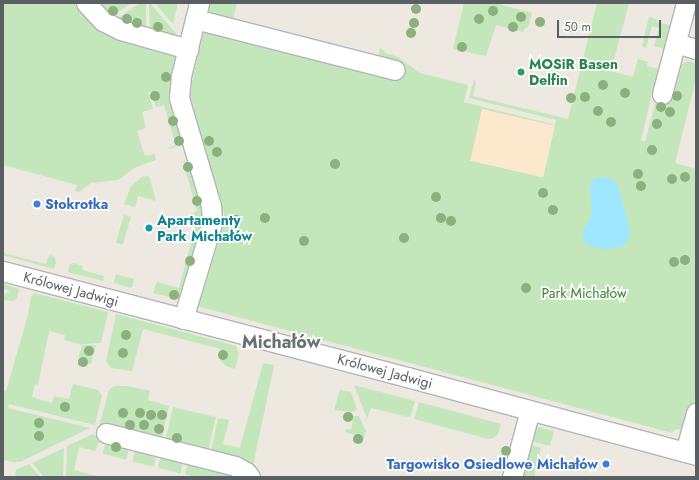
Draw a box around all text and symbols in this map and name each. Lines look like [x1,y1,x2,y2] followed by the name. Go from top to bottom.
[559,12,663,38] scale bar
[564,18,591,36] text: 50 m
[529,56,618,88] place label: MOSiR Basen Delfin
[516,67,526,77] marker: MOSiR Basen Delfin
[45,196,108,212] place label: Stokrotka
[32,199,42,209] marker: Stokrotka
[157,212,252,244] place label: Apartamenty Park Michałów
[144,223,154,233] marker: Apartamenty Park Michałów
[22,268,120,310] street label: Królowej Jadwigi
[541,285,627,301] park label: Park Michałów
[242,331,320,353] district label: Michałów
[336,350,434,392] street label: Królowej Jadwigi
[386,456,598,472] place label: Targowisko Osiedlowe Michałów
[601,459,611,469] marker: Targowisko Osiedlowe Michałów

